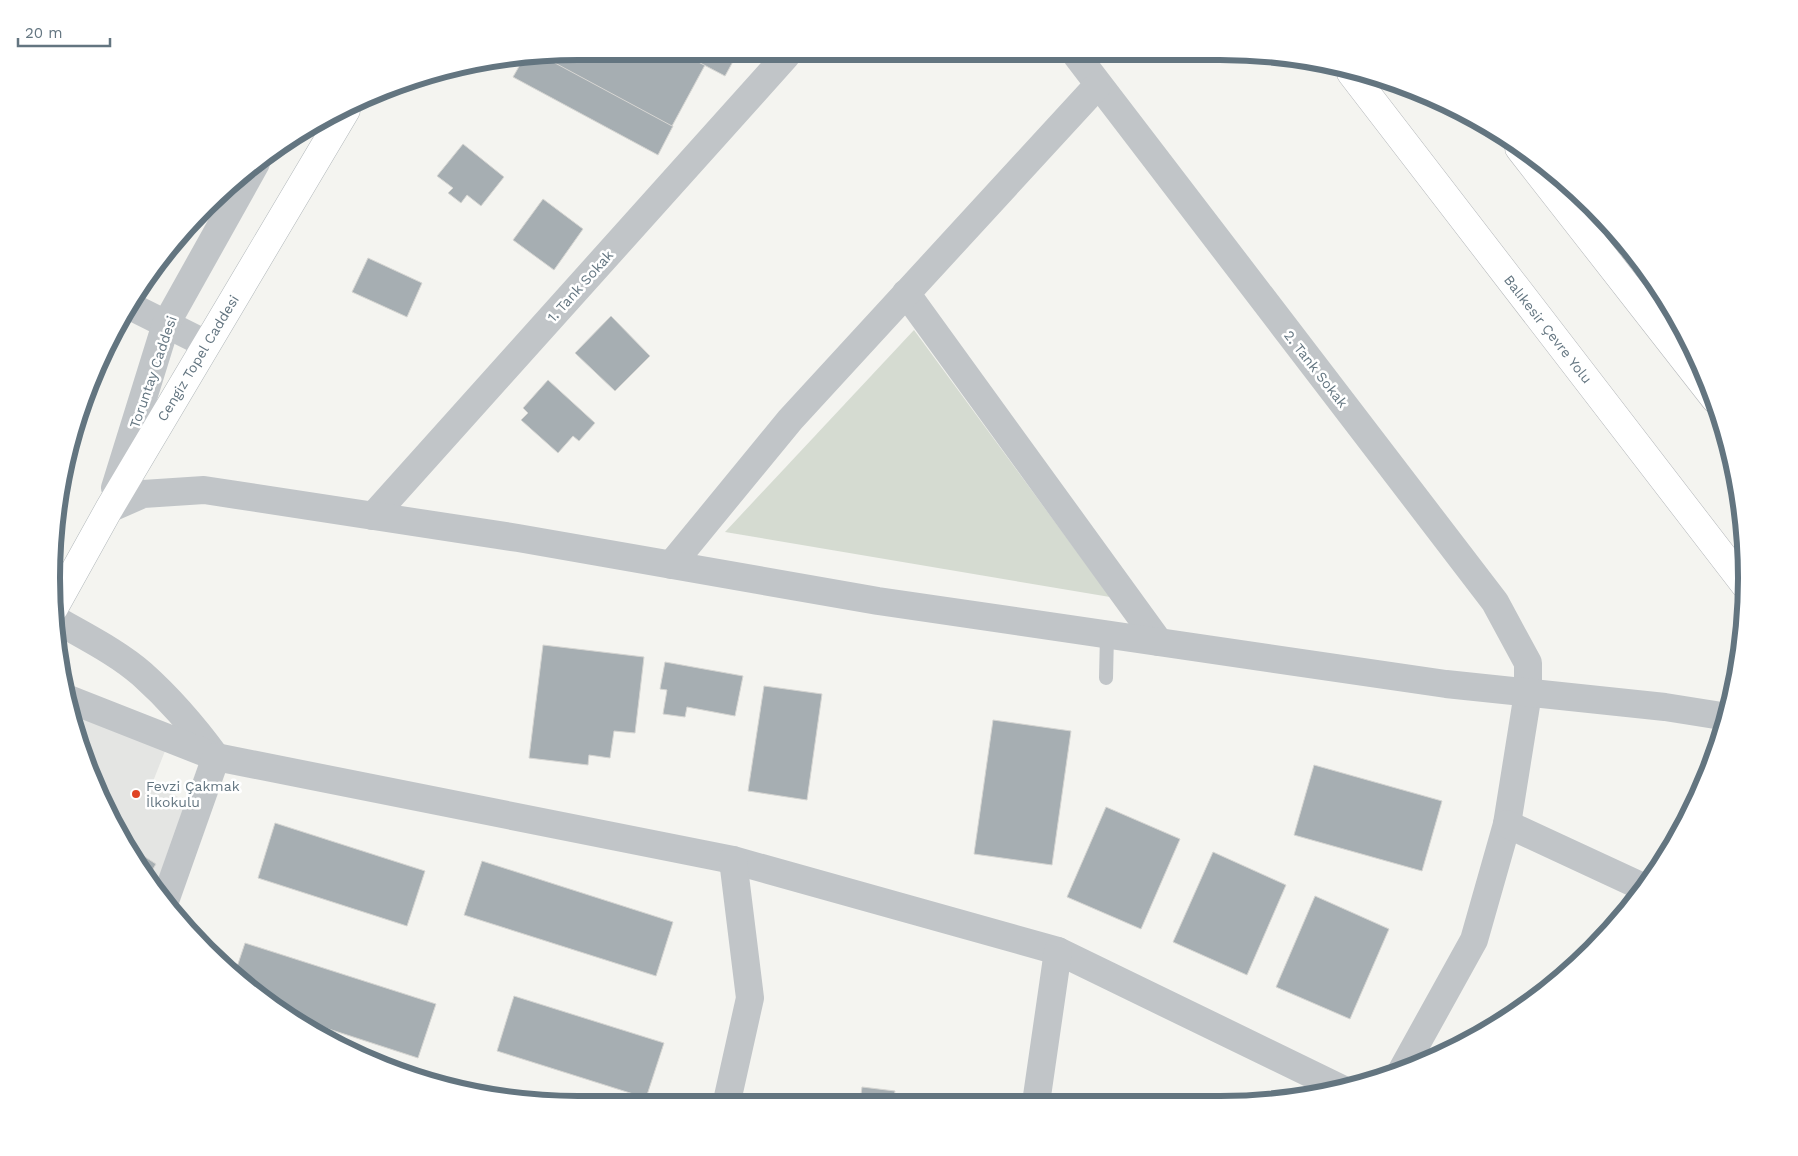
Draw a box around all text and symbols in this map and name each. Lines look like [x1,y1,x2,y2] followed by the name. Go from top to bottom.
[18,15,110,47] scale bar
[25,24,63,42] text: 20 m
[544,247,616,325] street label: 1. Tank Sokak
[1501,272,1595,386] street label: Balıkesir Çevre Yolu
[154,292,242,424] street label: Cengiz Topel Caddesi
[126,314,180,430] street label: Toruntay Caddesi
[1281,327,1351,411] street label: 2. Tank Sokak
[146,778,240,810] place label: Fevzi Çakmak İlkokulu
[130,788,142,800] marker: Fevzi Çakmak İlkokulu

